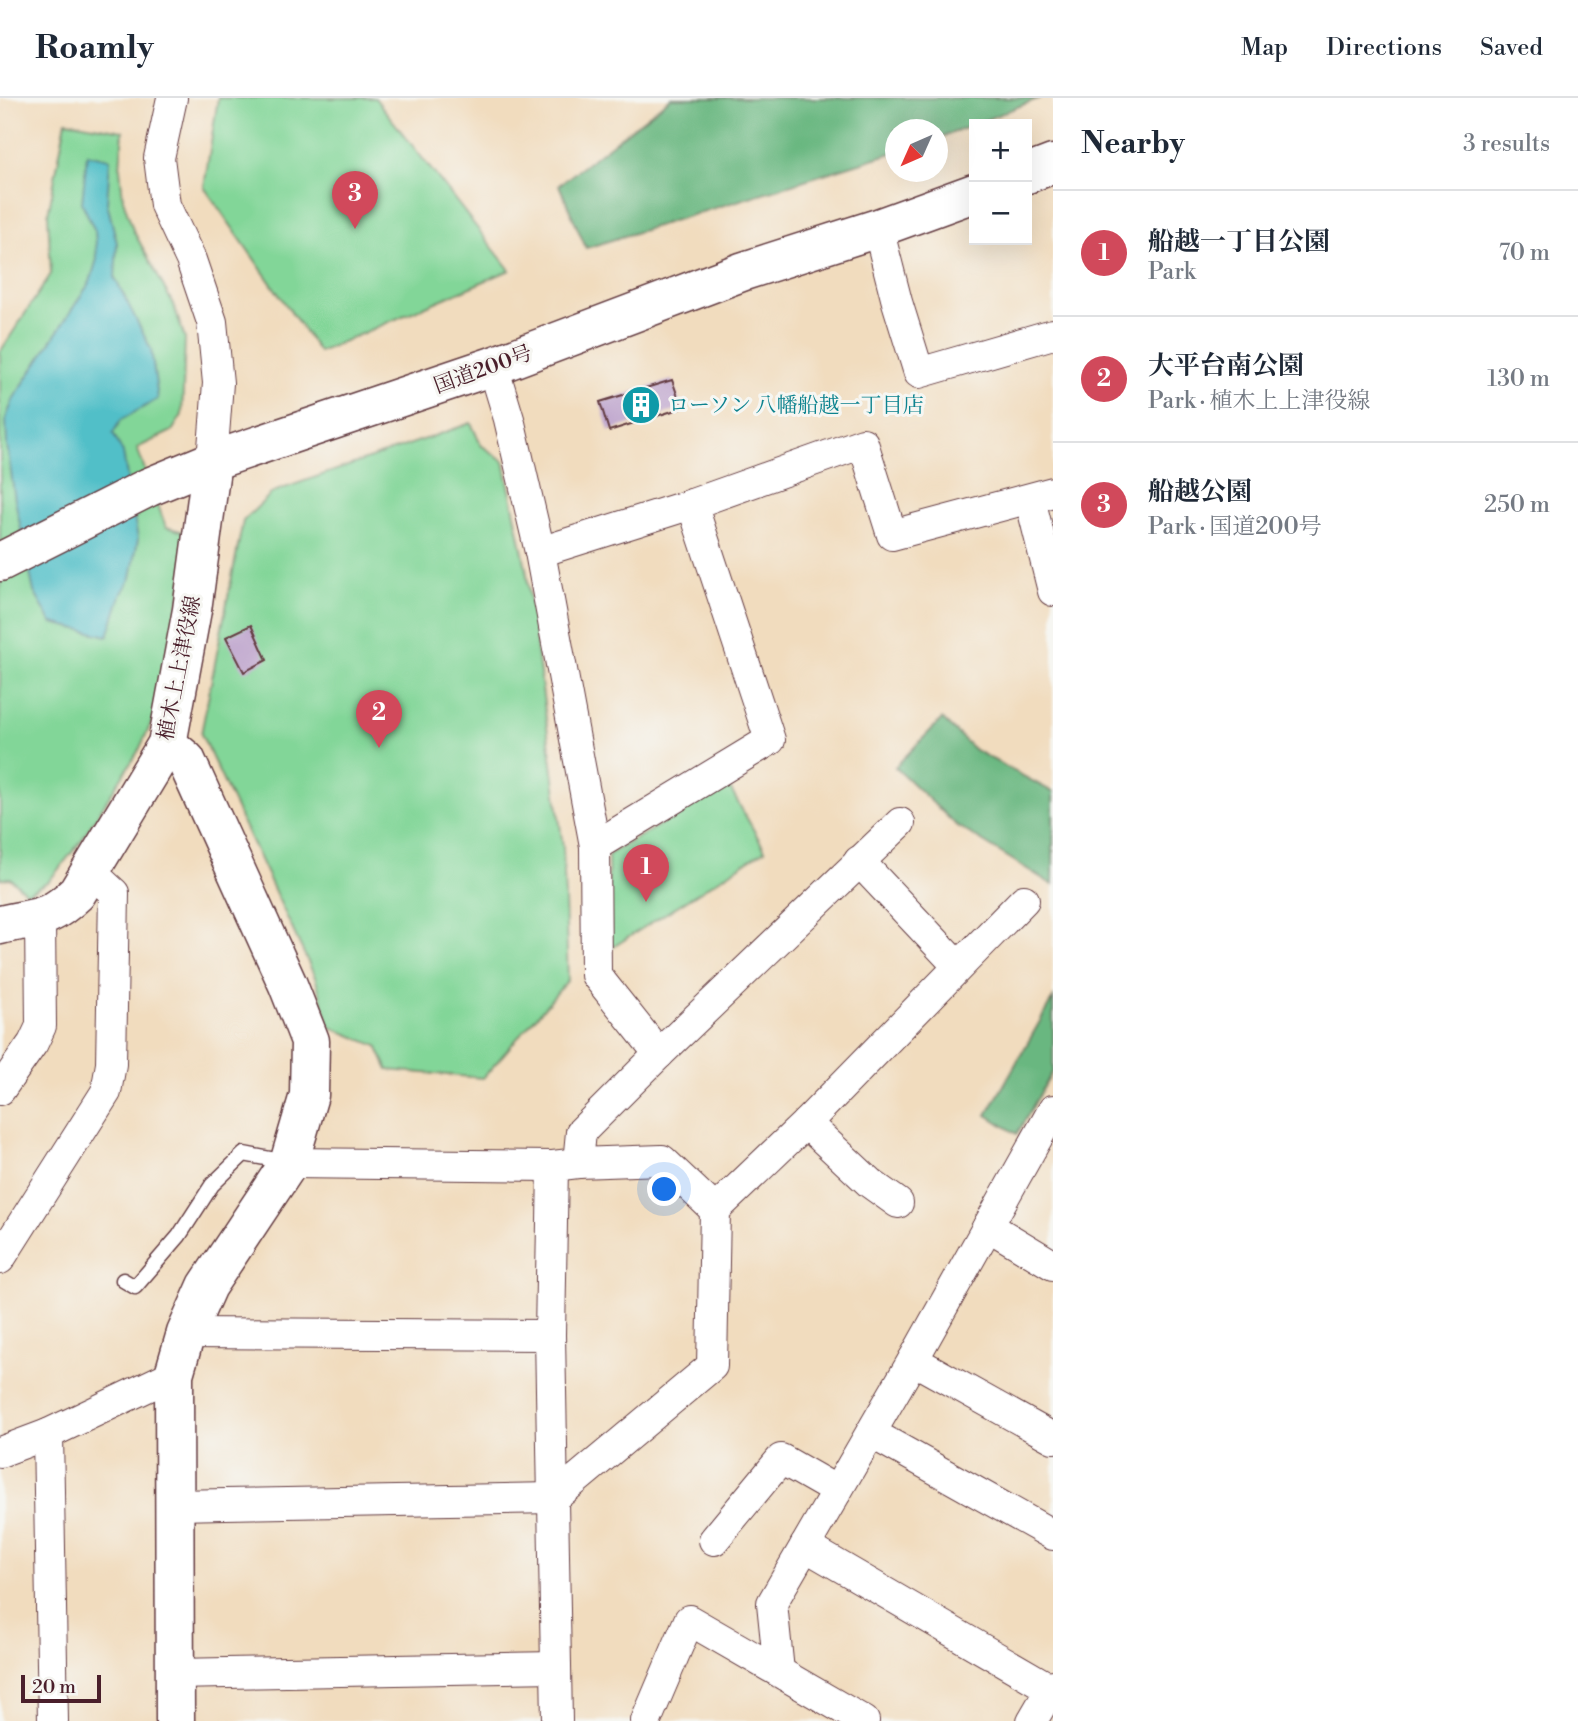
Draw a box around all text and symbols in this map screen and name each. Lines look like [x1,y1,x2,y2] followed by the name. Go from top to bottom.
[35,28,154,69] text: Roamly
[1241,33,1288,63] text: Map
[1326,33,1442,63] text: Directions
[1480,33,1543,63] text: Saved
[885,119,948,182] north arrow
[969,119,1032,245] map controls
[969,119,1032,182] button: +
[1081,125,1185,163] text: Nearby
[1463,130,1550,158] text: 3 results
[332,171,378,229] pin: 3
[969,182,1032,245] button: −
[1148,226,1330,258] text: 船越一丁目公園
[1098,239,1110,267] text: 1
[1499,239,1550,267] text: 70 m
[1148,258,1196,286] text: Park
[431,340,536,400] street label: 国道200号
[1148,350,1304,382] text: 大平台南公園
[1097,365,1111,393] text: 2
[1487,365,1550,393] text: 130 m
[620,384,662,426] building icon: ローソン 八幡船越一丁目店
[1148,387,1370,415] text: Park · 植木上上津役線
[668,393,924,419] place label: ローソン 八幡船越一丁目店
[1148,476,1252,508] text: 船越公園
[1097,491,1111,519] text: 3
[1484,491,1550,519] text: 250 m
[1148,513,1322,541] text: Park · 国道200号
[153,594,207,743] street label: 植木上上津役線
[356,690,402,748] pin: 2
[623,844,669,902] pin: 1
[647,1172,681,1206] your location
[21,1672,102,1704] scale bar
[32,1675,76,1699] text: 20 m

